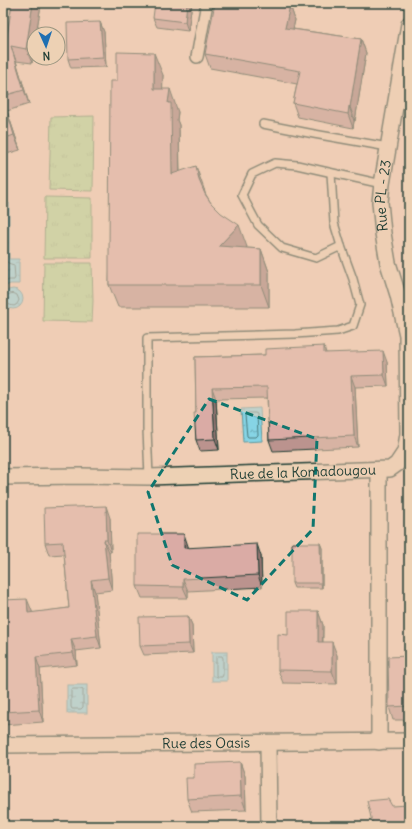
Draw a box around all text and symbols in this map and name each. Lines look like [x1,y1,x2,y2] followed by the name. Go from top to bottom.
[26,26,66,66] north arrow
[42,49,51,63] text: N
[371,158,395,232] street label: Rue PL - 23
[230,460,376,483] street label: Rue de la Komadougou
[162,734,250,752] street label: Rue des Oasis

